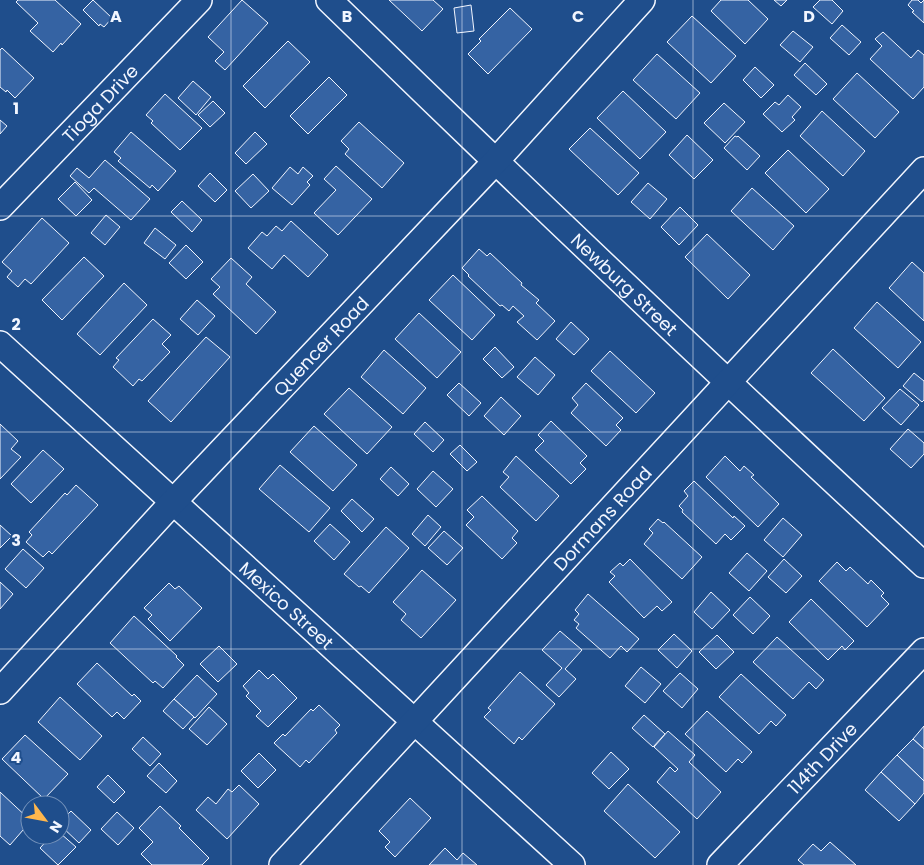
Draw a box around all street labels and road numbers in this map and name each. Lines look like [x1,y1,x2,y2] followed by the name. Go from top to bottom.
[56,58,143,148] street label: Tioga Drive
[566,227,683,341] street label: Newburg Street
[267,291,374,401] street label: Quencer Road
[548,460,657,576] street label: Dormans Road
[234,556,340,655] street label: Mexico Street
[782,716,863,799] street label: 114th Drive

